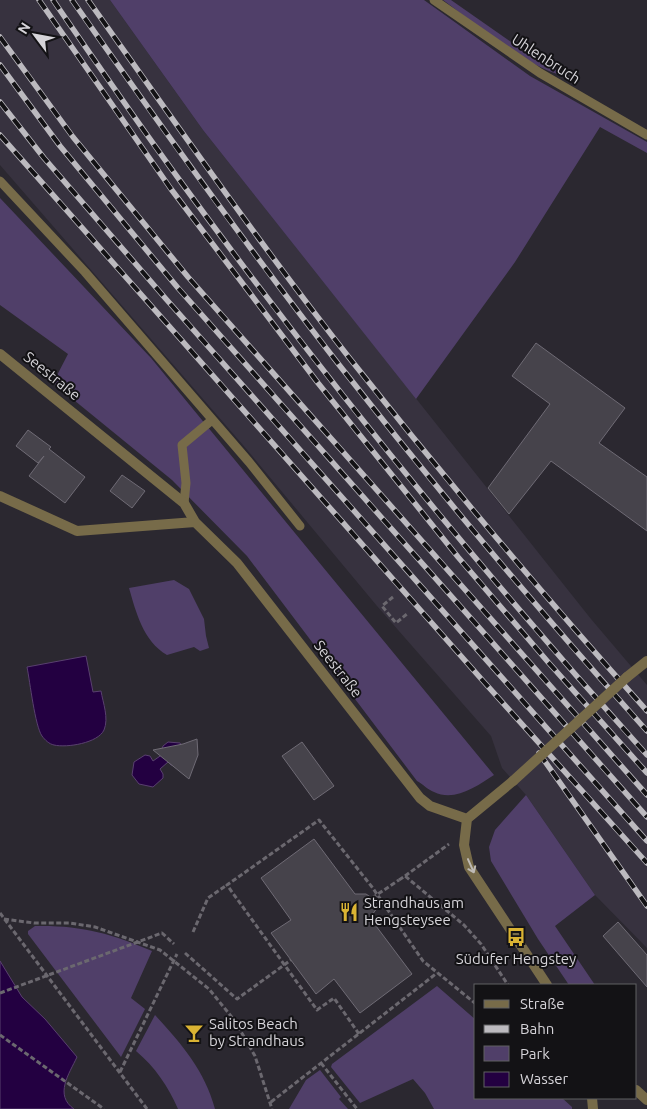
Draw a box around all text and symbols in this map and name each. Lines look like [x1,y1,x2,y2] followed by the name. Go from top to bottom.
[10,10,60,60] north arrow
[14,19,34,37] text: N
[509,30,584,87] street label: Uhlenbruch
[21,348,84,403] street label: Seestraße
[311,637,366,701] street label: Seestraße
[466,858,476,873] one-way arrow
[364,894,464,928] place label: Strandhaus am Hengsteysee
[338,901,360,923] restaurant icon: Strandhaus am Hengsteysee
[505,926,527,948] bus stop icon: Südufer Hengstey
[456,950,576,967] place label: Südufer Hengstey
[474,984,637,1099] legend
[520,995,564,1012] text: Straße
[209,1015,304,1049] place label: Salitos Beach by Strandhaus
[520,1020,554,1037] text: Bahn
[183,1022,205,1044] bar icon: Salitos Beach by Strandhaus
[520,1045,550,1062] text: Park
[520,1070,569,1087] text: Wasser

